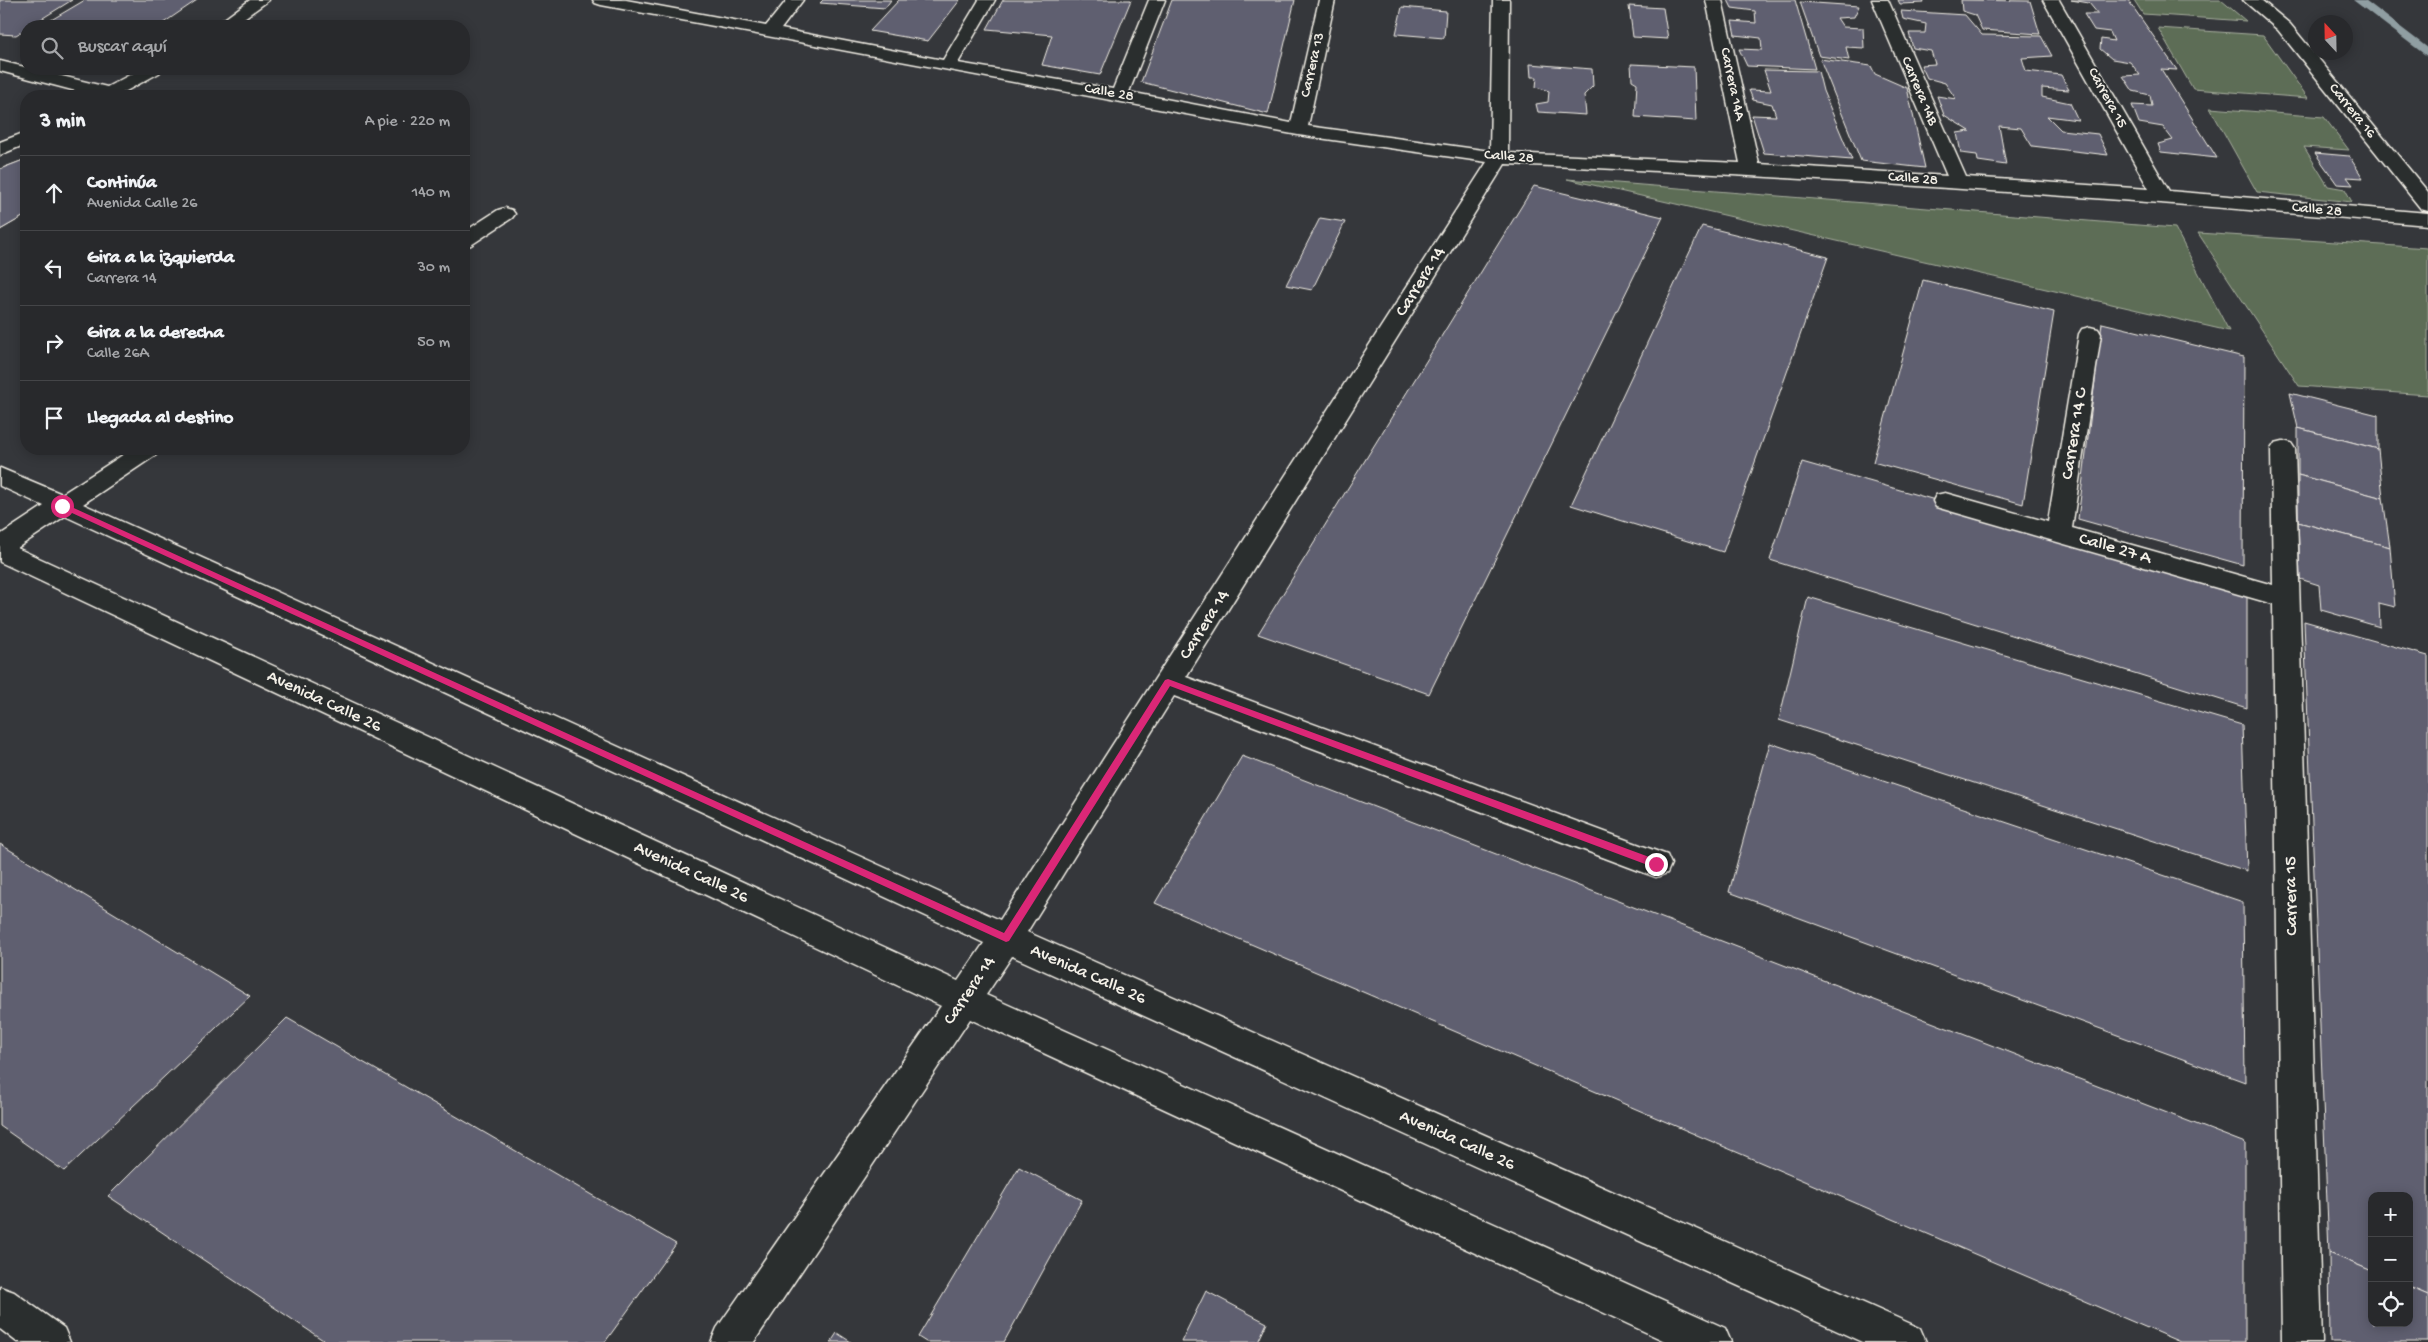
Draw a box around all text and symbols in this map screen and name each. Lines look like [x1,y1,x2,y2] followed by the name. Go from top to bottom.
[2308,15,2353,60] north arrow
[20,20,470,75] search box
[1297,31,1329,99] street label: Carrera 13
[38,34,66,62] icon: search
[78,36,167,59] text: Buscar aquí
[1716,46,1749,123] street label: Carrera 14A
[1896,54,1942,128] street label: Carrera 14B
[2083,65,2131,131] street label: Carrera 15
[1083,80,1135,106] street label: Calle 28
[2324,80,2380,142] street label: Carrera 16
[40,110,85,135] text: 3 min
[365,113,450,132] text: A pie · 220 m
[1483,146,1535,168] street label: Calle 28
[1887,168,1939,190] street label: Calle 28
[87,172,157,195] text: Continúa
[40,179,68,207] icon: ahead
[412,184,450,203] text: 140 m
[87,195,197,214] text: Avenida Calle 26
[2291,199,2343,221] street label: Calle 28
[1391,243,1451,321] street label: Carrera 14
[87,247,234,270] text: Gira a la izquierda
[40,254,68,282] icon: left
[417,259,450,278] text: 30 m
[87,270,157,289] text: Carrera 14
[87,322,224,345] text: Gira a la derecha
[40,329,68,357] icon: right
[417,334,450,353] text: 50 m
[87,345,149,364] text: Calle 26A
[2057,386,2093,481] street label: Carrera 14 C
[40,404,68,432] icon: arrive
[87,407,233,430] text: Llegada al destino
[51,495,74,518] route start
[2076,529,2155,570] street label: Calle 27 A
[1175,586,1235,664] street label: Carrera 14
[263,666,386,738] street label: Avenida Calle 26
[630,837,753,909] street label: Avenida Calle 26
[1645,853,1668,876] route end
[2281,856,2303,936] street label: Carrera 15
[1027,940,1150,1010] street label: Avenida Calle 26
[939,952,1001,1029] street label: Carrera 14
[1396,1106,1519,1176] street label: Avenida Calle 26
[2368,1192,2413,1327] map controls
[2368,1192,2413,1237] button: +
[2368,1237,2413,1282] button: −
[2368,1282,2413,1327] button: locate

